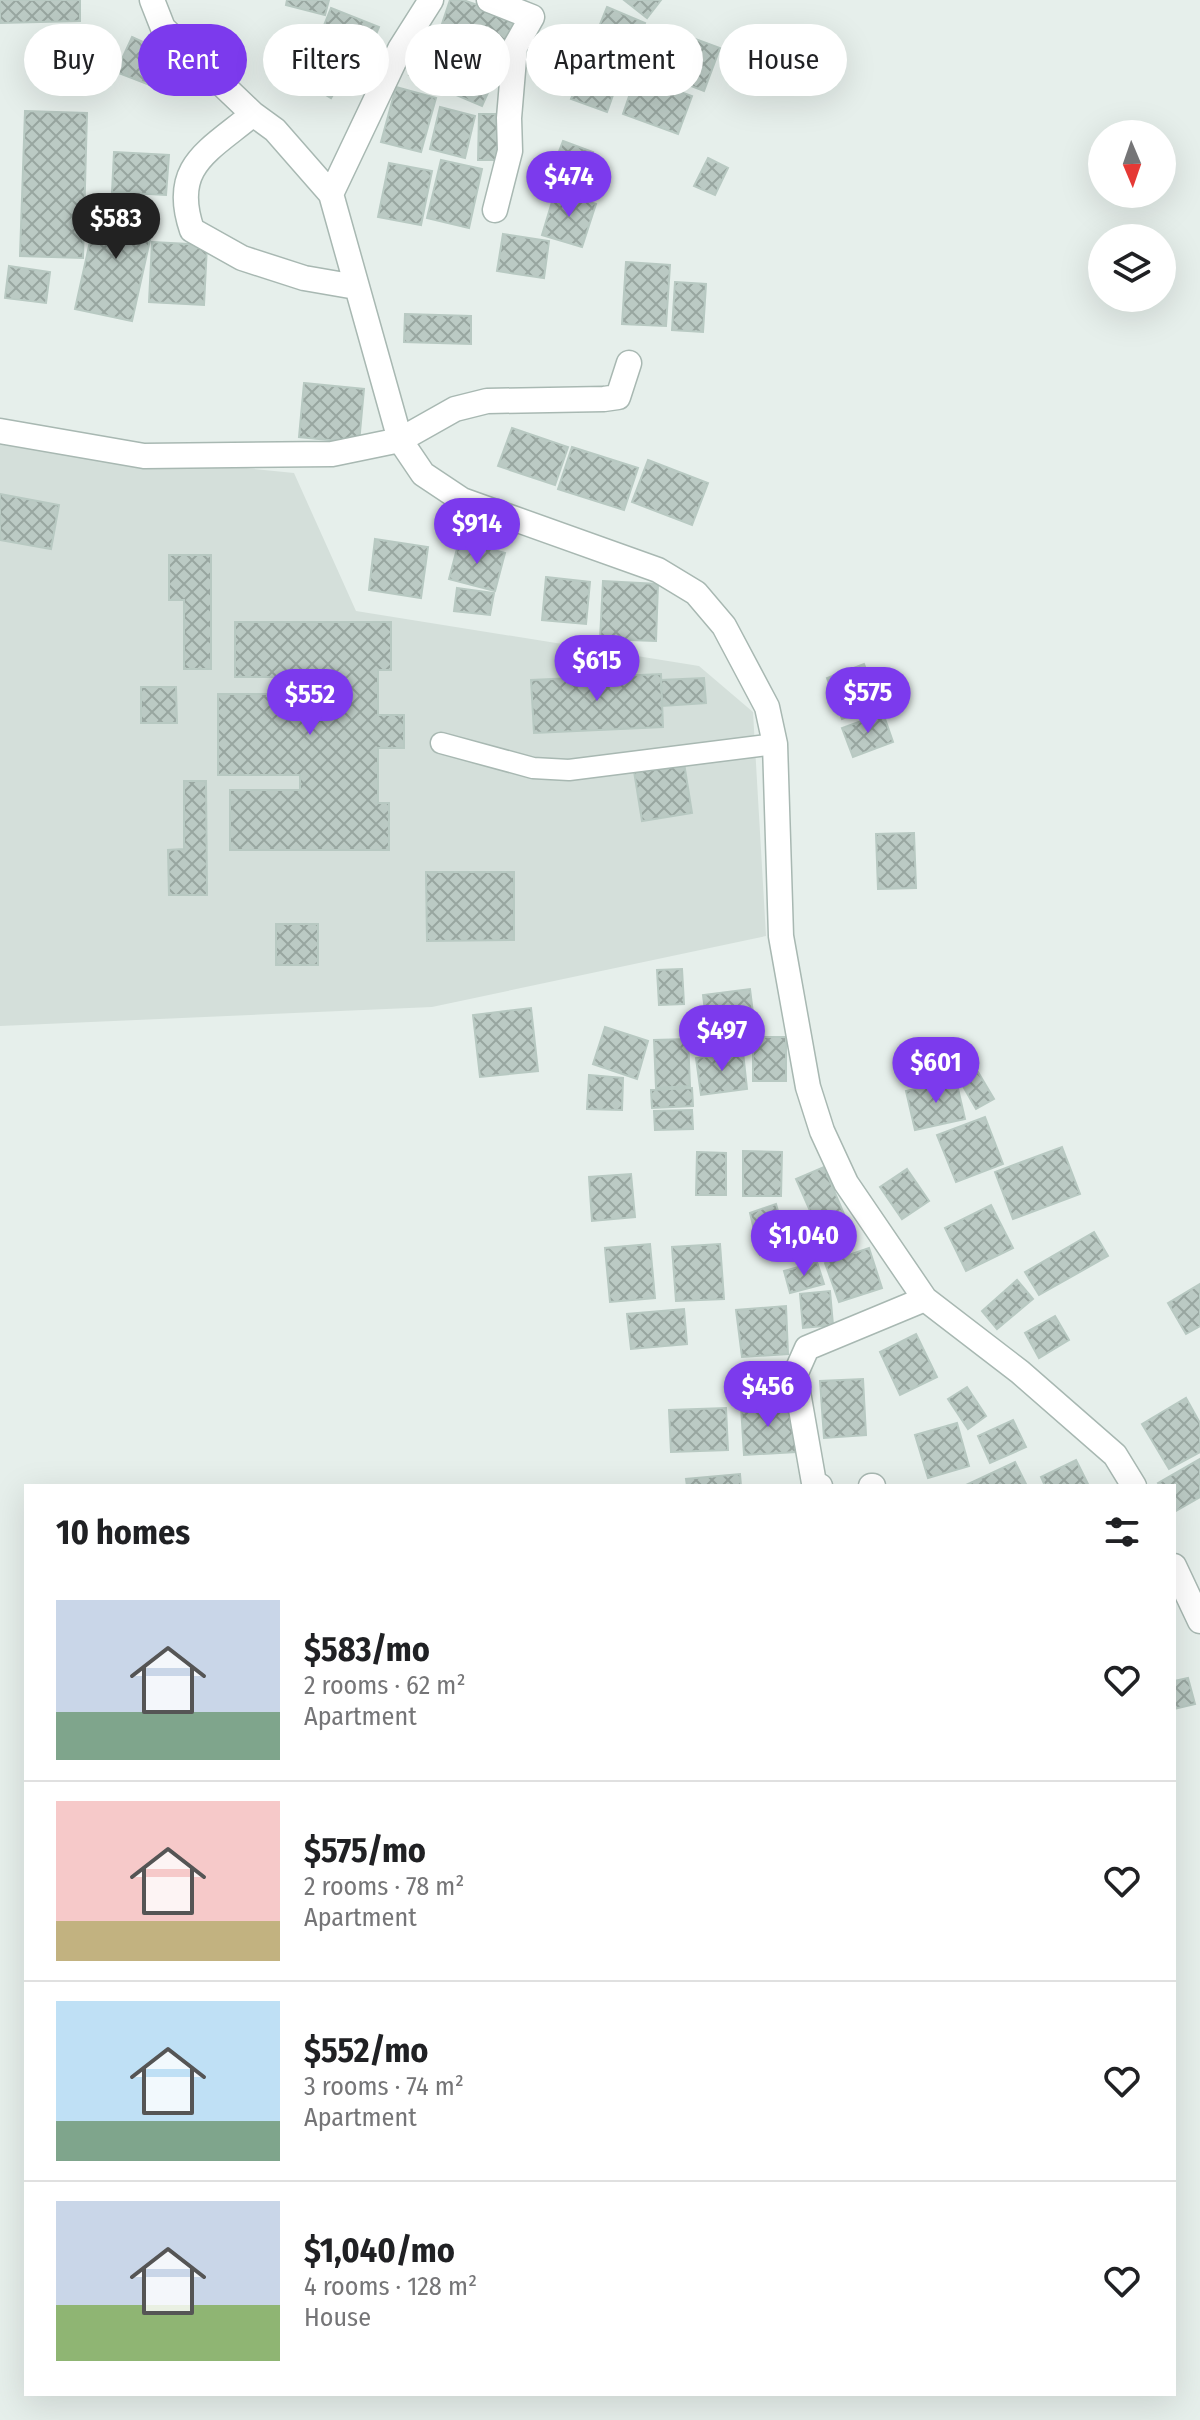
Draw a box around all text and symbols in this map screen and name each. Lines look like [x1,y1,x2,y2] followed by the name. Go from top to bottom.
[24,24,122,96] chip: Buy
[138,24,247,96] chip: Rent
[263,24,389,96] chip: Filters
[405,24,510,96] chip: New
[526,24,703,96] chip: Apartment
[719,24,847,96] chip: House
[1088,120,1176,208] north arrow
[1088,120,1176,312] map controls
[522,151,616,219] pin: $474
[544,161,594,192] text: $474
[69,193,163,261] pin: $583
[90,203,142,234] text: $583
[1088,224,1176,312] button: layers
[430,498,524,566] pin: $914
[452,508,502,539] text: $914
[550,635,644,703] pin: $615
[573,645,621,676] text: $615
[821,667,915,735] pin: $575
[263,669,357,737] pin: $552
[844,677,892,708] text: $575
[285,679,335,710] text: $552
[675,1005,769,1073] pin: $497
[697,1015,747,1046] text: $497
[889,1037,983,1105] pin: $601
[910,1047,962,1078] text: $601
[739,1210,869,1278] pin: $1,040
[769,1220,839,1251] text: $1,040
[721,1361,815,1429] pin: $456
[742,1371,794,1402] text: $456
[1100,1510,1144,1554] icon: filters
[56,1512,190,1553] text: 10 homes
[304,1629,430,1670] text: $583/mo
[120,1632,216,1728] icon: home
[1100,1658,1144,1702] icon: heart
[304,1670,466,1701] text: 2 rooms · 62 m²
[304,1701,417,1732] text: Apartment
[304,1830,426,1871] text: $575/mo
[120,1833,216,1929] icon: home
[1100,1859,1144,1903] icon: heart
[304,1871,465,1902] text: 2 rooms · 78 m²
[304,1902,417,1933] text: Apartment
[304,2030,428,2071] text: $552/mo
[120,2033,216,2129] icon: home
[1100,2059,1144,2103] icon: heart
[304,2071,464,2102] text: 3 rooms · 74 m²
[304,2102,417,2133] text: Apartment
[304,2230,455,2271] text: $1,040/mo
[120,2233,216,2329] icon: home
[1100,2259,1144,2303] icon: heart
[304,2271,477,2302] text: 4 rooms · 128 m²
[304,2302,371,2333] text: House

